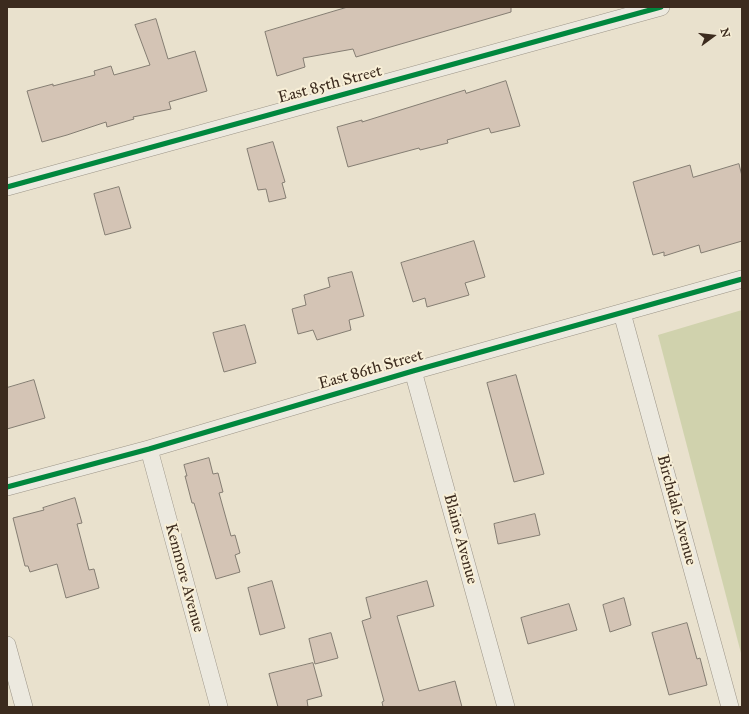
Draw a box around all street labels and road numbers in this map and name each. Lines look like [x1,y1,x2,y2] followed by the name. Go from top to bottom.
[276,62,384,108] street label: East 85th Street
[317,346,425,394] street label: East 86th Street
[652,453,700,567] street label: Birchdale Avenue
[439,492,481,586] street label: Blaine Avenue
[160,521,208,635] street label: Kenmore Avenue

